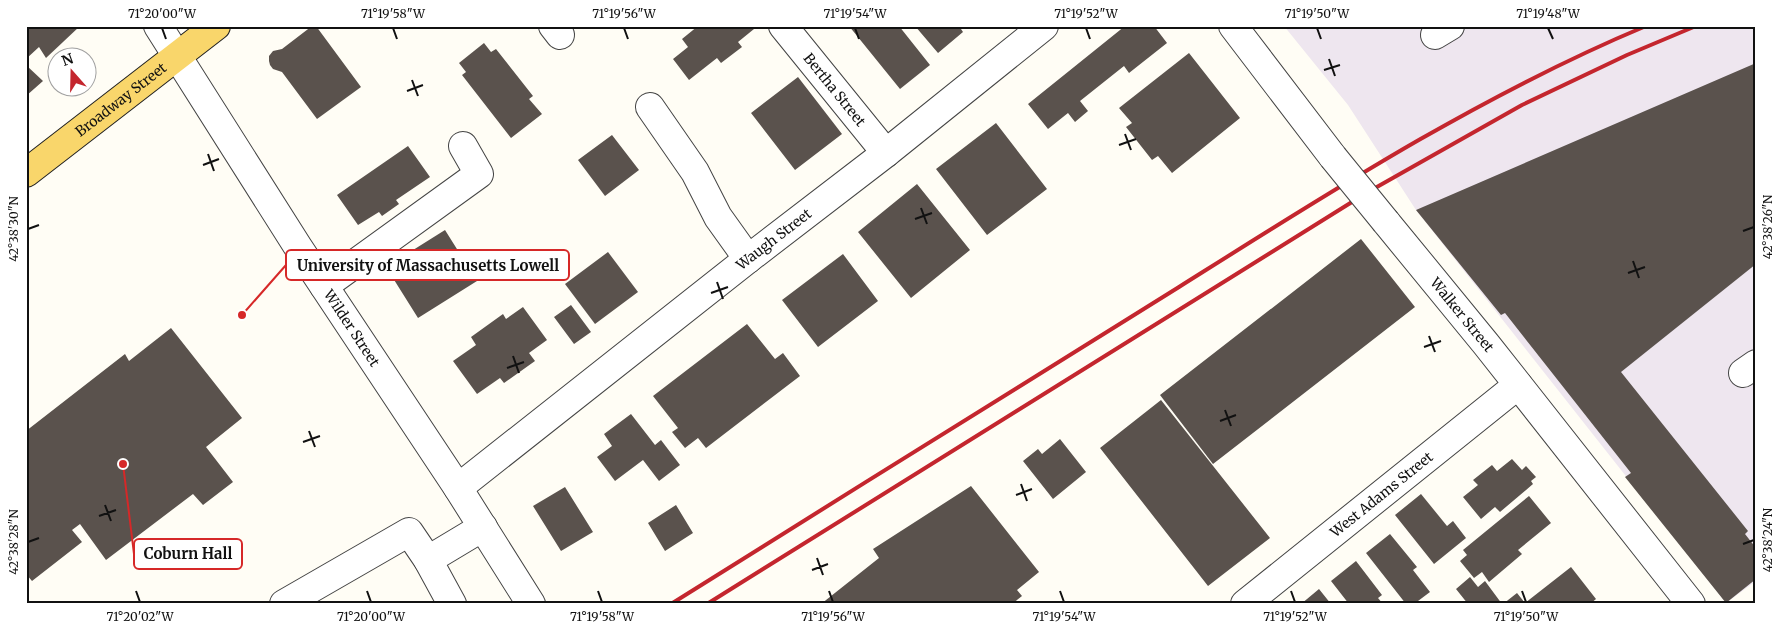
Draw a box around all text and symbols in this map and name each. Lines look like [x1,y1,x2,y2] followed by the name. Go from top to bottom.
[128,6,197,21] text: 71°20'00"W
[361,6,426,21] text: 71°19'58"W
[592,6,657,21] text: 71°19'56"W
[823,6,888,21] text: 71°19'54"W
[1054,6,1119,21] text: 71°19'52"W
[1285,6,1350,21] text: 71°19'50"W
[1516,6,1581,21] text: 71°19'48"W
[48,48,98,98] north arrow
[59,49,76,70] text: N
[800,49,870,130] street label: Bertha Street
[72,58,170,140] street label: Broadway Street
[1760,194,1775,259] text: 42°38'26"N
[6,195,21,262] text: 42°38'30"N
[732,204,815,275] street label: Waugh Street
[286,250,569,280] callout: University of Massachusetts Lowell
[297,256,559,275] text: University of Massachusetts Lowell
[1426,273,1498,356] street label: Walker Street
[319,286,384,370] street label: Wilder Street
[1326,448,1437,542] street label: West Adams Street
[1760,507,1775,572] text: 42°38'24"N
[6,509,21,575] text: 42°38'28"N
[134,539,242,569] callout: Coburn Hall
[144,544,232,563] text: Coburn Hall
[107,609,174,624] text: 71°20'02"W
[337,609,406,624] text: 71°20'00"W
[570,609,635,624] text: 71°19'58"W
[801,609,866,624] text: 71°19'56"W
[1032,609,1097,624] text: 71°19'54"W
[1263,609,1328,624] text: 71°19'52"W
[1494,609,1559,624] text: 71°19'50"W

